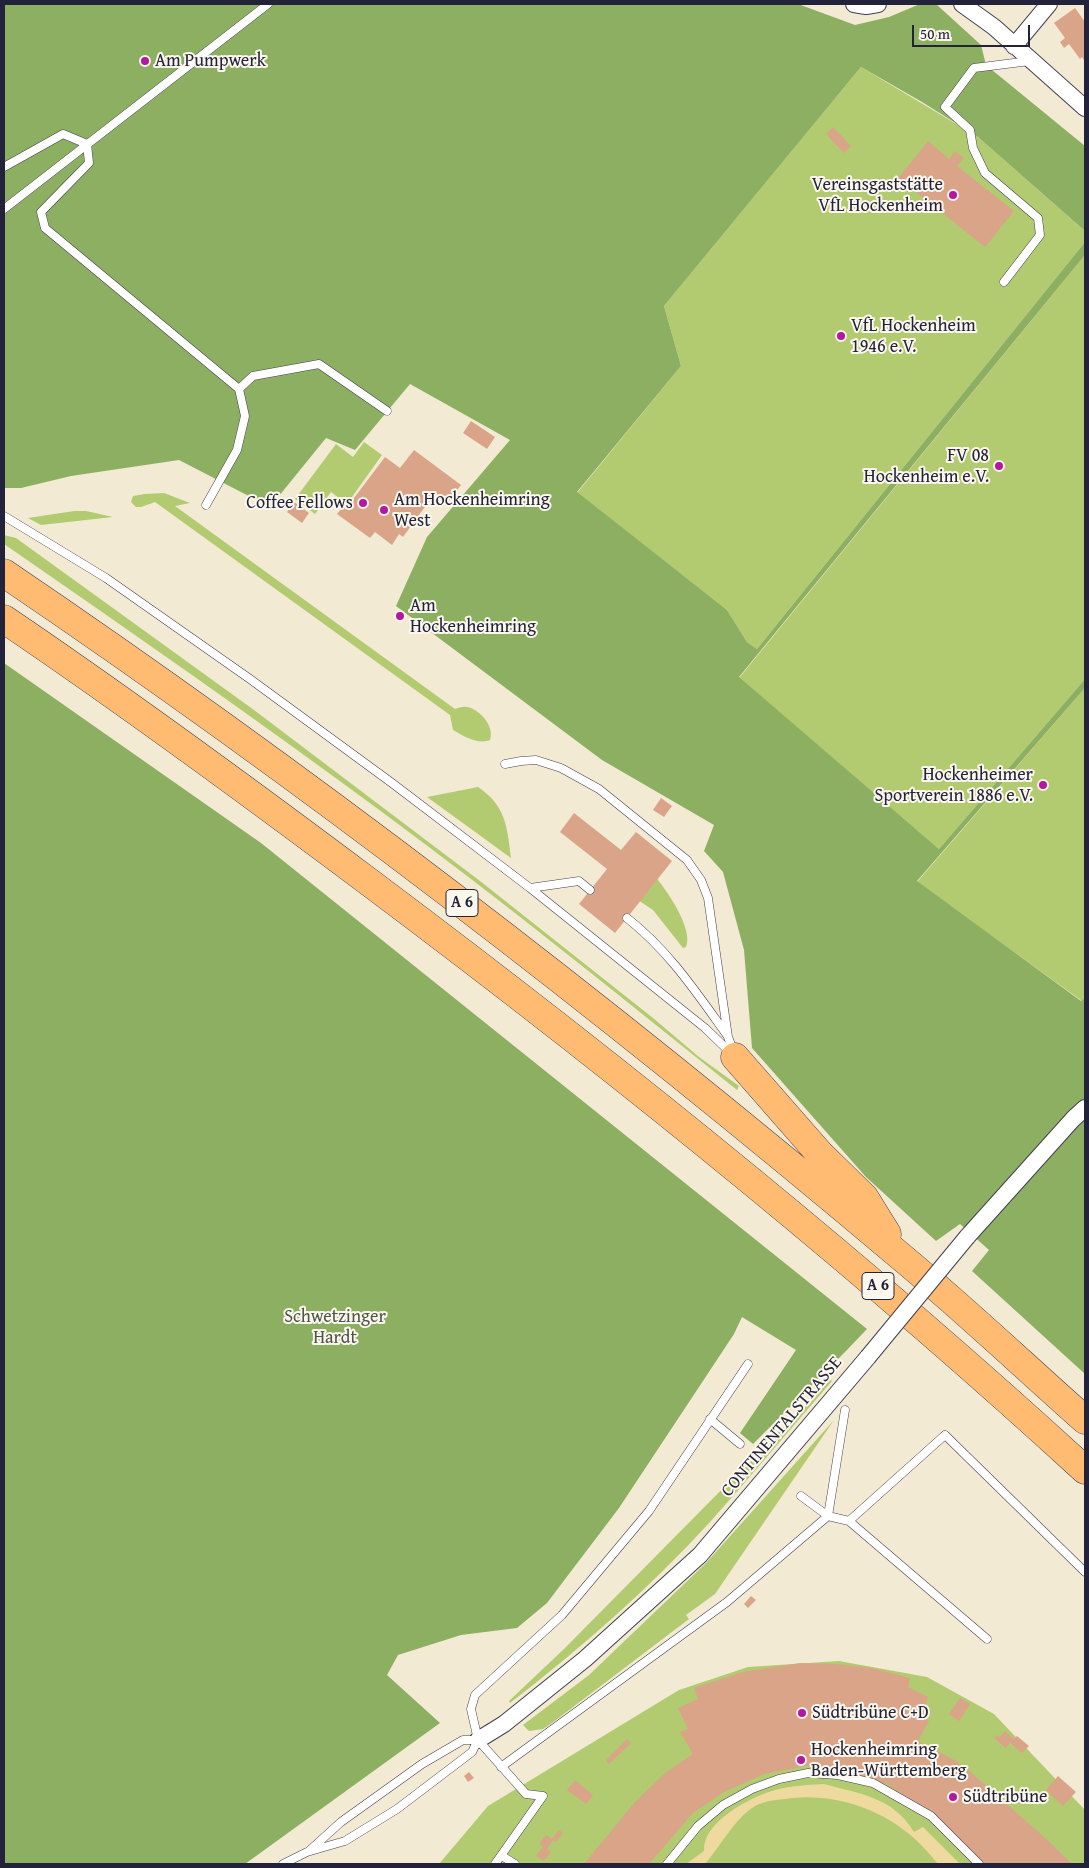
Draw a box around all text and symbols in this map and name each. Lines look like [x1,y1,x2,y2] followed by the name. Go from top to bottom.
[914,15,1032,47] scale bar
[920,23,950,44] text: 50 m
[155,50,266,72] place label: Am Pumpwerk
[139,55,151,67] marker: Am Pumpwerk
[812,174,943,216] place label: Vereinsgaststätte VfL Hockenheim
[947,189,959,201] marker: Vereinsgaststätte VfL Hockenheim
[851,315,976,358] place label: VfL Hockenheim 1946 e.V.
[835,330,847,342] marker: VfL Hockenheim 1946 e.V.
[864,445,989,488] place label: FV 08 Hockenheim e.V.
[993,460,1005,472] marker: FV 08 Hockenheim e.V.
[394,489,550,532] place label: Am Hockenheimring West
[246,492,353,514] place label: Coffee Fellows
[357,497,369,509] marker: Coffee Fellows
[378,504,390,516] marker: Am Hockenheimring West
[410,595,536,638] place label: Am Hockenheimring
[394,610,406,622] marker: Am Hockenheimring
[875,764,1033,806] place label: Hockenheimer Sportverein 1886 e.V.
[1037,779,1049,791] marker: Hockenheimer Sportverein 1886 e.V.
[446,890,478,916] road number: A 6
[862,1272,894,1300] road number: A 6
[284,1306,386,1348] park label: Schwetzinger Hardt
[717,1353,847,1501] street label: CONTINENTALSTRASSE
[812,1702,929,1724] place label: Südtribüne C+D
[796,1707,808,1719] marker: Südtribüne C+D
[811,1739,967,1782] place label: Hockenheimring Baden-Württemberg
[795,1754,807,1766] marker: Hockenheimring Baden-Württemberg
[963,1786,1048,1808] place label: Südtribüne
[947,1791,959,1803] marker: Südtribüne

